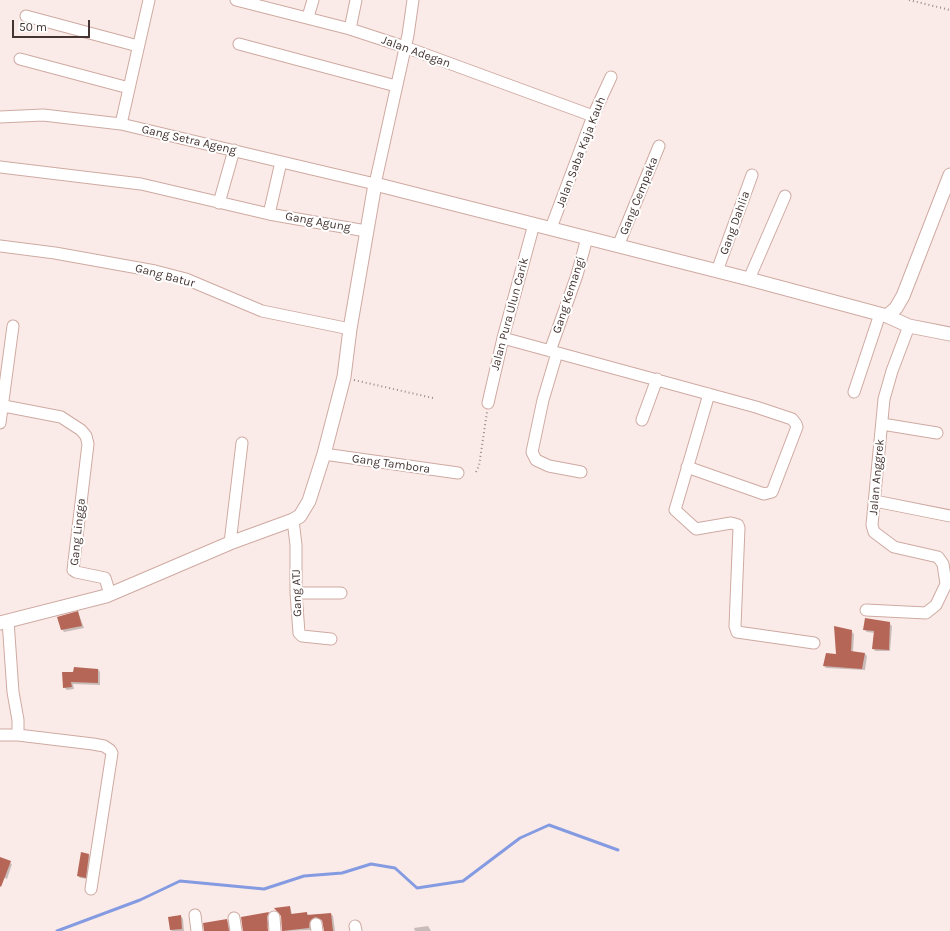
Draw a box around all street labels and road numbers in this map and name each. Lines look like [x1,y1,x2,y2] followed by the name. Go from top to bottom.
[380,33,452,71] street label: Jalan Adegan
[553,95,609,209] street label: Jalan Saba Kaja Kauh
[140,122,238,158] street label: Gang Setra Ageng
[617,155,661,237] street label: Gang Cempaka
[717,189,753,257] street label: Gang Dahlia
[284,209,352,235] street label: Gang Agung
[550,255,588,335] street label: Gang Kemangi
[488,256,532,372] street label: Jalan Pura Ulun Carik
[133,261,197,291] street label: Gang Batur
[866,438,888,516] street label: Jalan Anggrek
[351,451,431,477] street label: Gang Tambora
[67,498,89,566] street label: Gang Lingga
[289,569,305,617] street label: Gang ATJ

